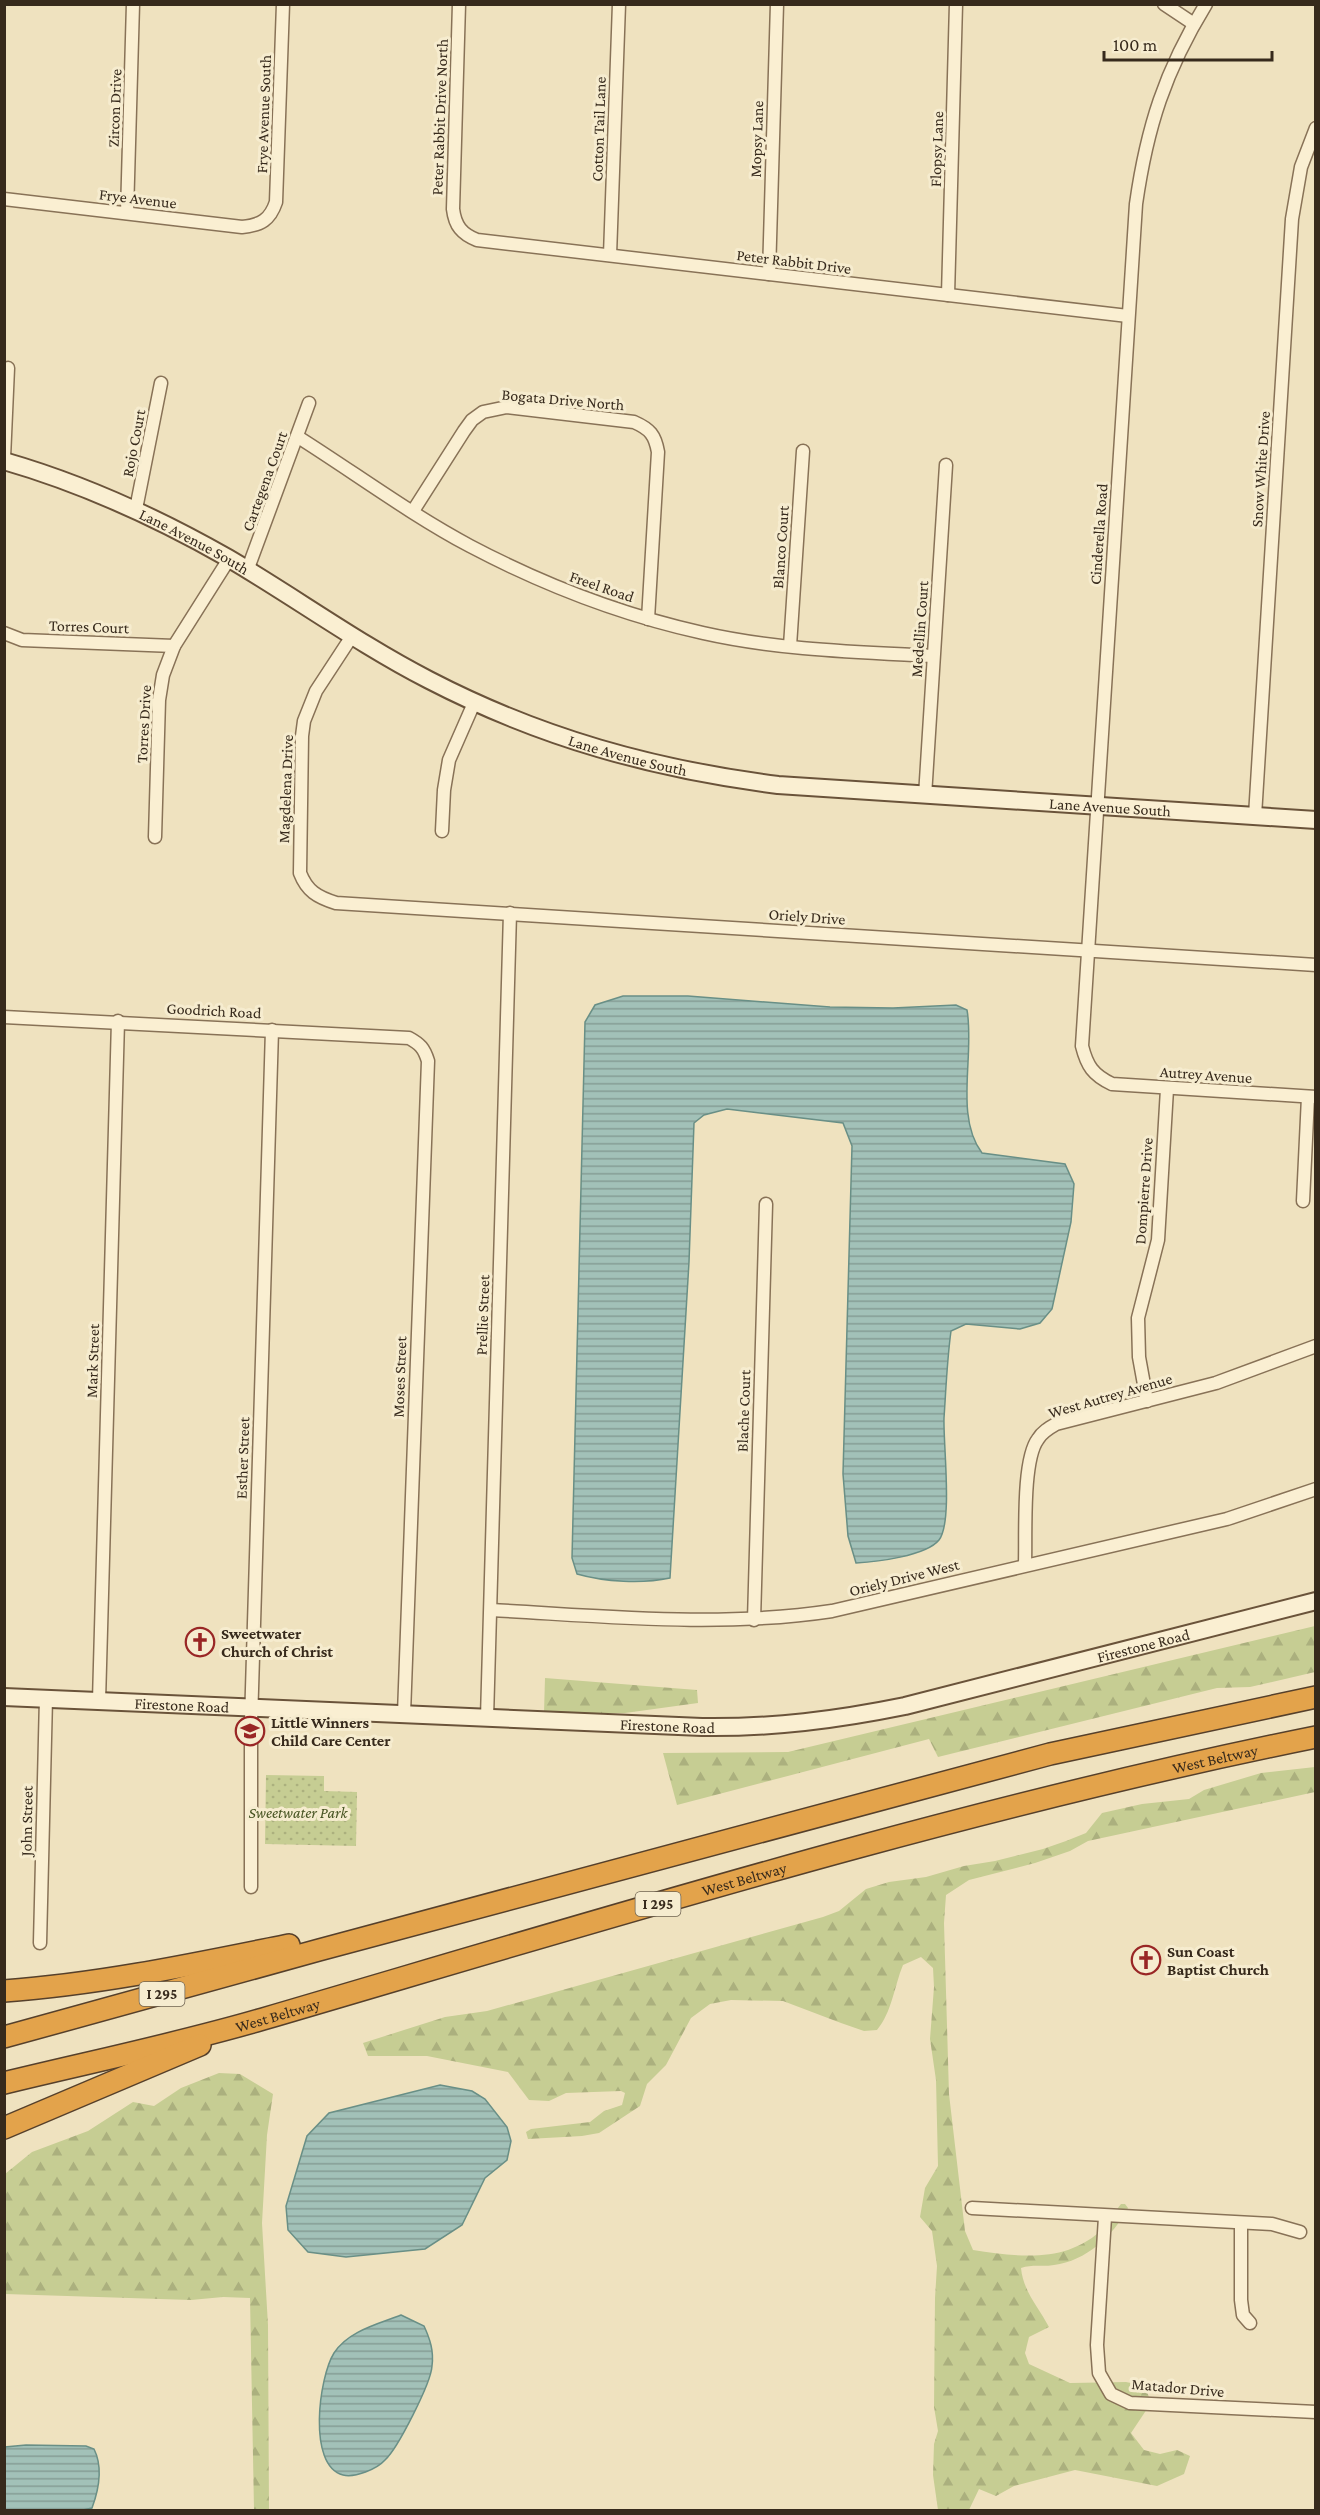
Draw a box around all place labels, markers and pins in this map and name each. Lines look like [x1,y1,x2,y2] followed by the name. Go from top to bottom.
[221,1625,333,1660] place label: Sweetwater Church of Christ
[184,1626,216,1658] church icon: Sweetwater Church of Christ
[271,1714,391,1749] place label: Little Winners Child Care Center
[234,1715,266,1747] school or university icon: Little Winners Child Care Center
[1167,1943,1269,1978] place label: Sun Coast Baptist Church
[1130,1944,1162,1976] church icon: Sun Coast Baptist Church

